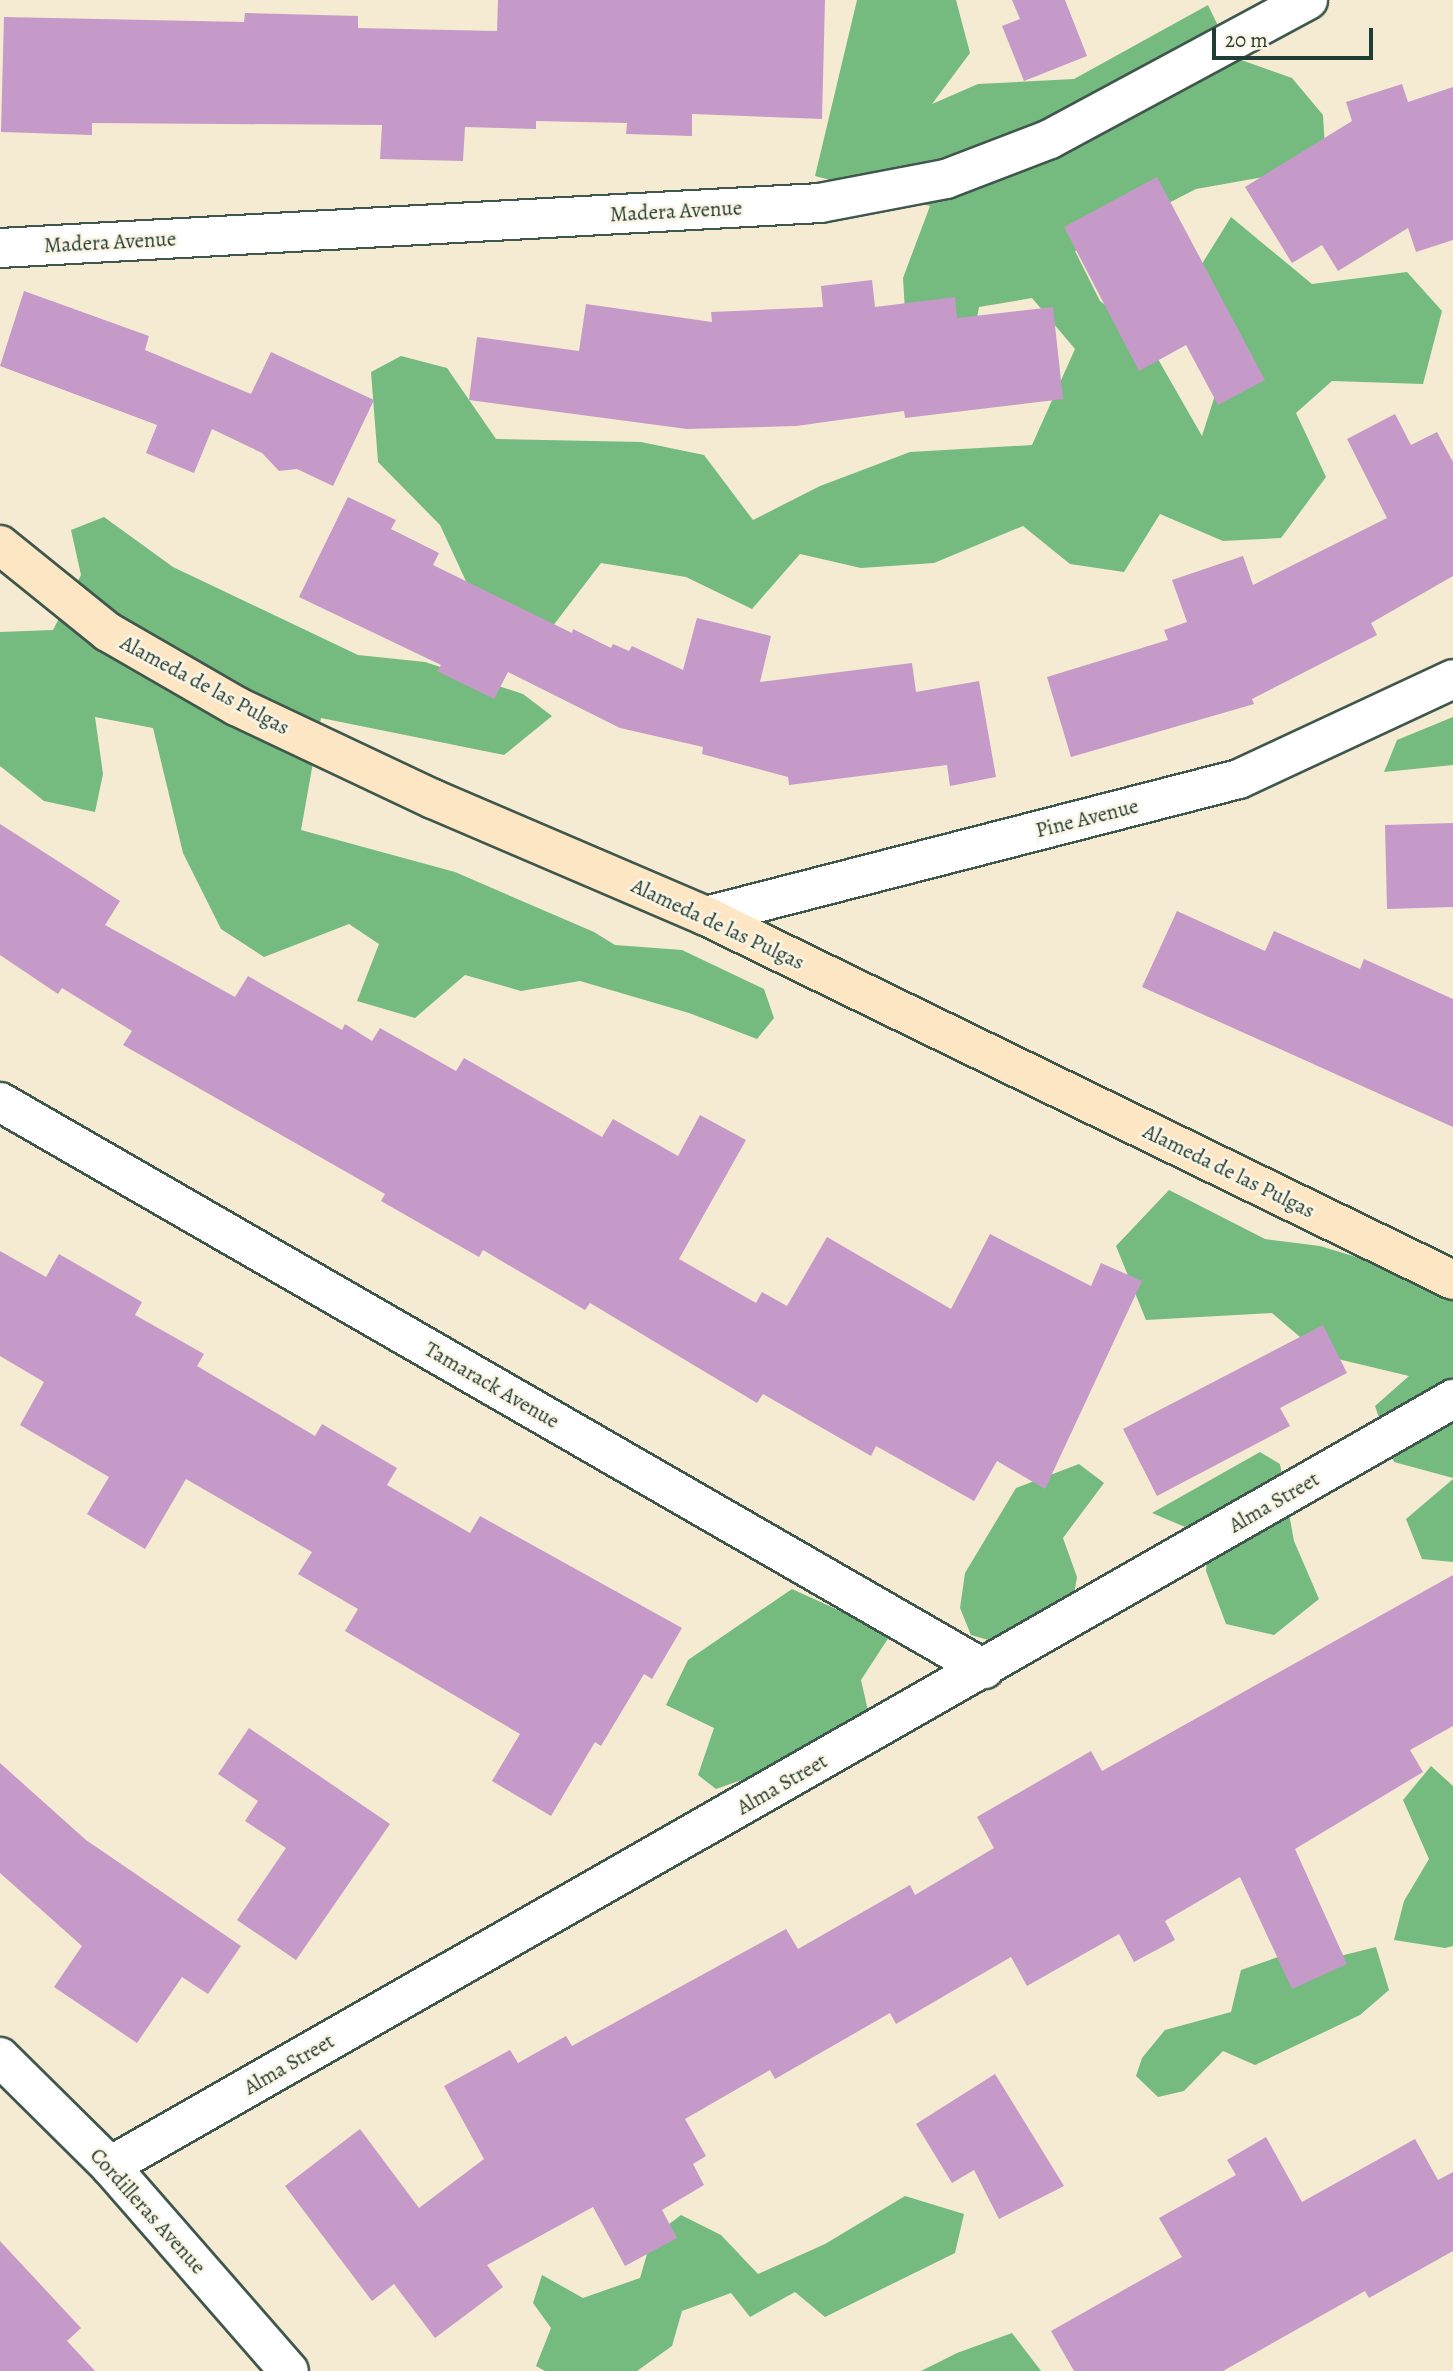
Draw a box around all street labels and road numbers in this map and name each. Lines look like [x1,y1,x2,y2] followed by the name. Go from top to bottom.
[609,195,743,227] street label: Madera Avenue
[43,226,177,258] street label: Madera Avenue
[116,630,294,740] street label: Alameda de las Pulgas
[1033,793,1141,843] street label: Pine Avenue
[628,873,808,975] street label: Alameda de las Pulgas
[1139,1119,1319,1223] street label: Alameda de las Pulgas
[420,1336,564,1434] street label: Tamarack Avenue
[1224,1466,1324,1538] street label: Alma Street
[732,1748,832,1820] street label: Alma Street
[239,2028,339,2100] street label: Alma Street
[85,2143,211,2279] street label: Cordilleras Avenue

